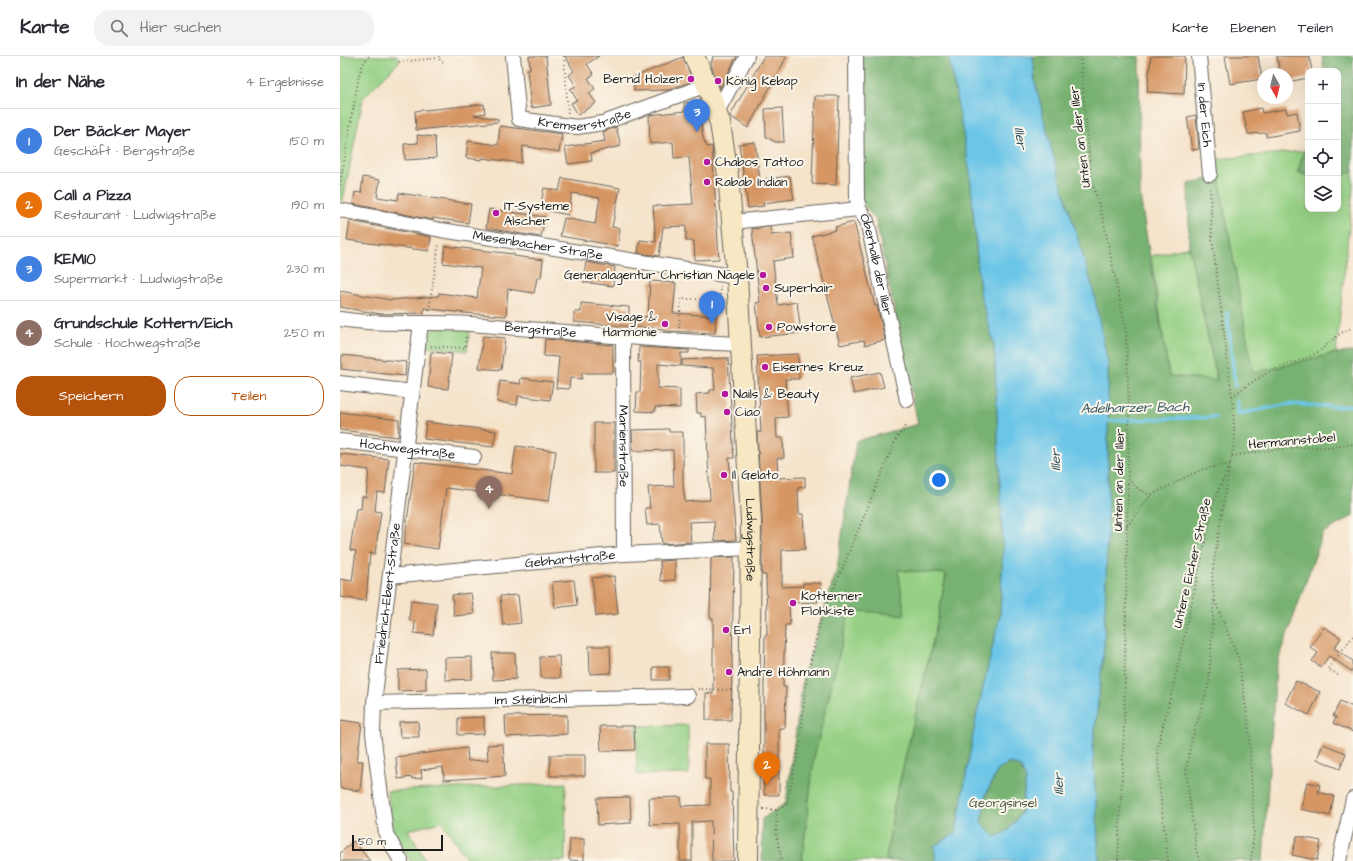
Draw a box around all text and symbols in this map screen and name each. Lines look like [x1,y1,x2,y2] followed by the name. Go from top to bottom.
[94,10,374,46] search box
[20,14,70,41] text: Karte
[108,17,130,39] icon: search
[140,17,221,38] text: Hier suchen
[1172,18,1209,38] text: Karte
[1231,18,1276,38] text: Ebenen
[1298,18,1333,38] text: Teilen
[1257,68,1293,104] north arrow
[1305,68,1341,212] map controls
[1305,68,1341,104] button: +
[16,70,105,94] text: In der Nähe
[603,70,683,88] place label: Bernd Holzer
[726,72,798,91] place label: König Kebap
[245,73,324,91] text: 4 Ergebnisse
[686,74,696,84] marker: Bernd Holzer
[713,76,723,86] marker: König Kebap
[1193,82,1216,148] street label: In der Eich
[1065,85,1095,189] street label: Unten an der Iller
[684,99,710,132] pin: 3
[537,104,634,136] street label: Kremserstraße
[1305,104,1341,140] button: −
[54,121,190,142] text: Der Bäcker Mayer
[1009,126,1032,151] water label: Iller
[28,132,30,150] text: 1
[290,132,324,150] text: 150 m
[1305,140,1341,176] button: locate
[54,142,195,160] text: Geschäft · Bergstraße
[715,153,804,171] place label: Chabos Tattoo
[702,157,712,167] marker: Chabos Tattoo
[715,173,788,191] place label: Rabab Indian
[1305,176,1341,212] button: layers
[702,177,712,187] marker: Rabab Indian
[54,185,131,206] text: Call a Pizza
[25,196,33,214] text: 2
[291,196,324,214] text: 190 m
[504,197,570,230] place label: IT-Systeme Alscher
[54,206,216,224] text: Restaurant · Ludwigstraße
[491,208,501,218] marker: IT-Systeme Alscher
[855,210,897,317] street label: Oberhalb der Iller
[471,226,604,265] street label: Miesenbacher Straße
[54,249,96,270] text: KEM10
[26,260,32,278] text: 3
[286,260,324,278] text: 230 m
[564,266,755,285] place label: Generalagentur Christian Nägele
[54,270,223,288] text: Supermarkt · Ludwigstraße
[758,270,768,280] marker: Generalagentur Christian Nägele
[774,279,833,297] place label: Superhair
[761,283,771,293] marker: Superhair
[699,291,725,324] pin: 1
[602,308,657,341] place label: Visage & Harmonie
[54,313,232,334] text: Grundschule Kottern/Eich
[504,318,577,342] street label: Bergstraße
[777,318,836,336] place label: Powstore
[660,319,670,329] marker: Visage & Harmonie
[764,322,774,332] marker: Powstore
[25,324,33,342] text: 4
[284,324,324,342] text: 250 m
[54,334,201,352] text: Schule · Hochwegstraße
[773,358,864,376] place label: Eisernes Kreuz
[760,362,770,372] marker: Eisernes Kreuz
[16,376,166,416] button: Speichern
[174,376,324,416] button: Teilen
[733,385,819,404] place label: Nails & Beauty
[720,389,730,399] marker: Nails & Beauty
[1081,397,1190,419] water label: Adelharzer Bach
[735,403,761,421] place label: Ciao
[614,405,633,487] street label: Marienstraße
[722,407,732,417] marker: Ciao
[1248,428,1336,454] street label: Hermannstobel
[1109,429,1129,531] street label: Unten an der Iller
[359,434,456,464] street label: Hochwegstraße
[1046,448,1066,471] water label: Iller
[732,466,779,484] place label: Il Gelato
[719,470,729,480] marker: Il Gelato
[929,470,949,490] your location
[476,476,502,509] pin: 4
[1168,496,1216,630] street label: Untere Eicher Straße
[741,497,760,581] street label: Ludwigstraße
[370,522,405,665] street label: Friedrich-Ebert-Straße
[524,546,616,572] street label: Gebhartstraße
[801,587,862,620] place label: Kotterner Flohkiste
[788,598,798,608] marker: Kotterner Flohkiste
[734,621,751,639] place label: Erl
[721,625,731,635] marker: Erl
[737,663,830,681] place label: Andre Höhmann
[724,667,734,677] marker: Andre Höhmann
[495,690,567,709] street label: Im Steinbichl
[754,752,780,785] pin: 2
[1049,772,1069,795] water label: Iller
[969,794,1037,813] park label: Georgsinsel
[352,833,443,852] scale bar
[358,834,386,849] text: 50 m

